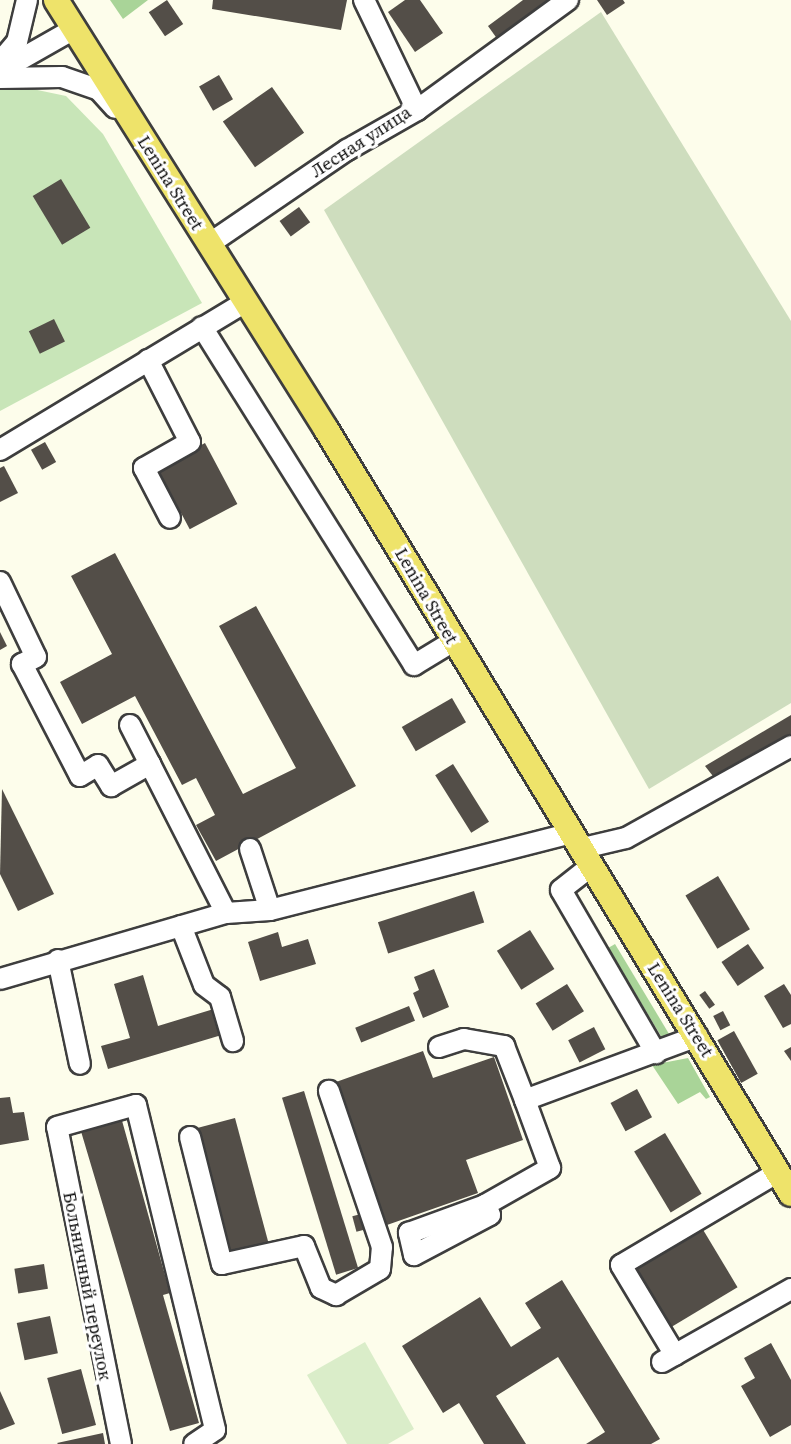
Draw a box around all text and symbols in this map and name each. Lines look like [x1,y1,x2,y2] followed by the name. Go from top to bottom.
[307,102,415,182] street label: Лесная улица
[132,132,208,234] street label: Lenina Street
[390,544,462,648] street label: Lenina Street
[642,959,718,1061] street label: Lenina Street
[58,1190,116,1382] street label: Больничный переулок

